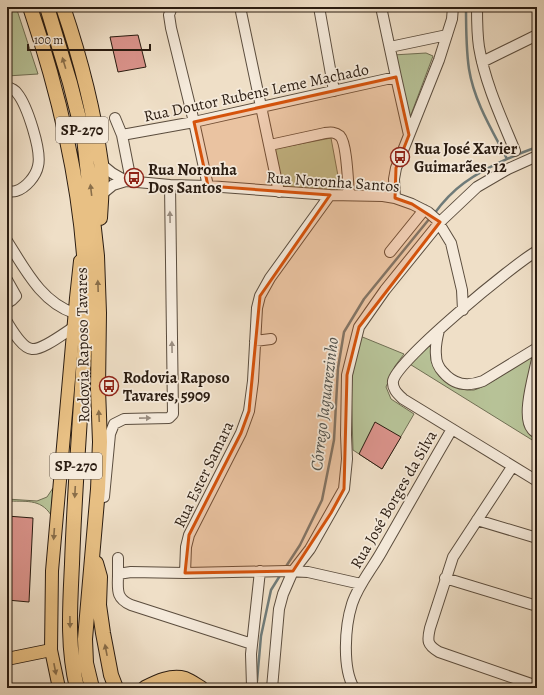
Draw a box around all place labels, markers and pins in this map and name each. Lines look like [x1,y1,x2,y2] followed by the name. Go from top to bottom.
[414,138,518,178] place label: Rua José Xavier Guimarães, 12
[389,146,411,168] bus stop icon: Rua José Xavier Guimarães, 12
[148,159,237,199] place label: Rua Noronha Dos Santos
[123,167,145,189] bus stop icon: Rua Noronha Dos Santos
[123,367,230,407] place label: Rodovia Raposo Tavares, 5909
[98,375,120,397] bus stop icon: Rodovia Raposo Tavares, 5909

